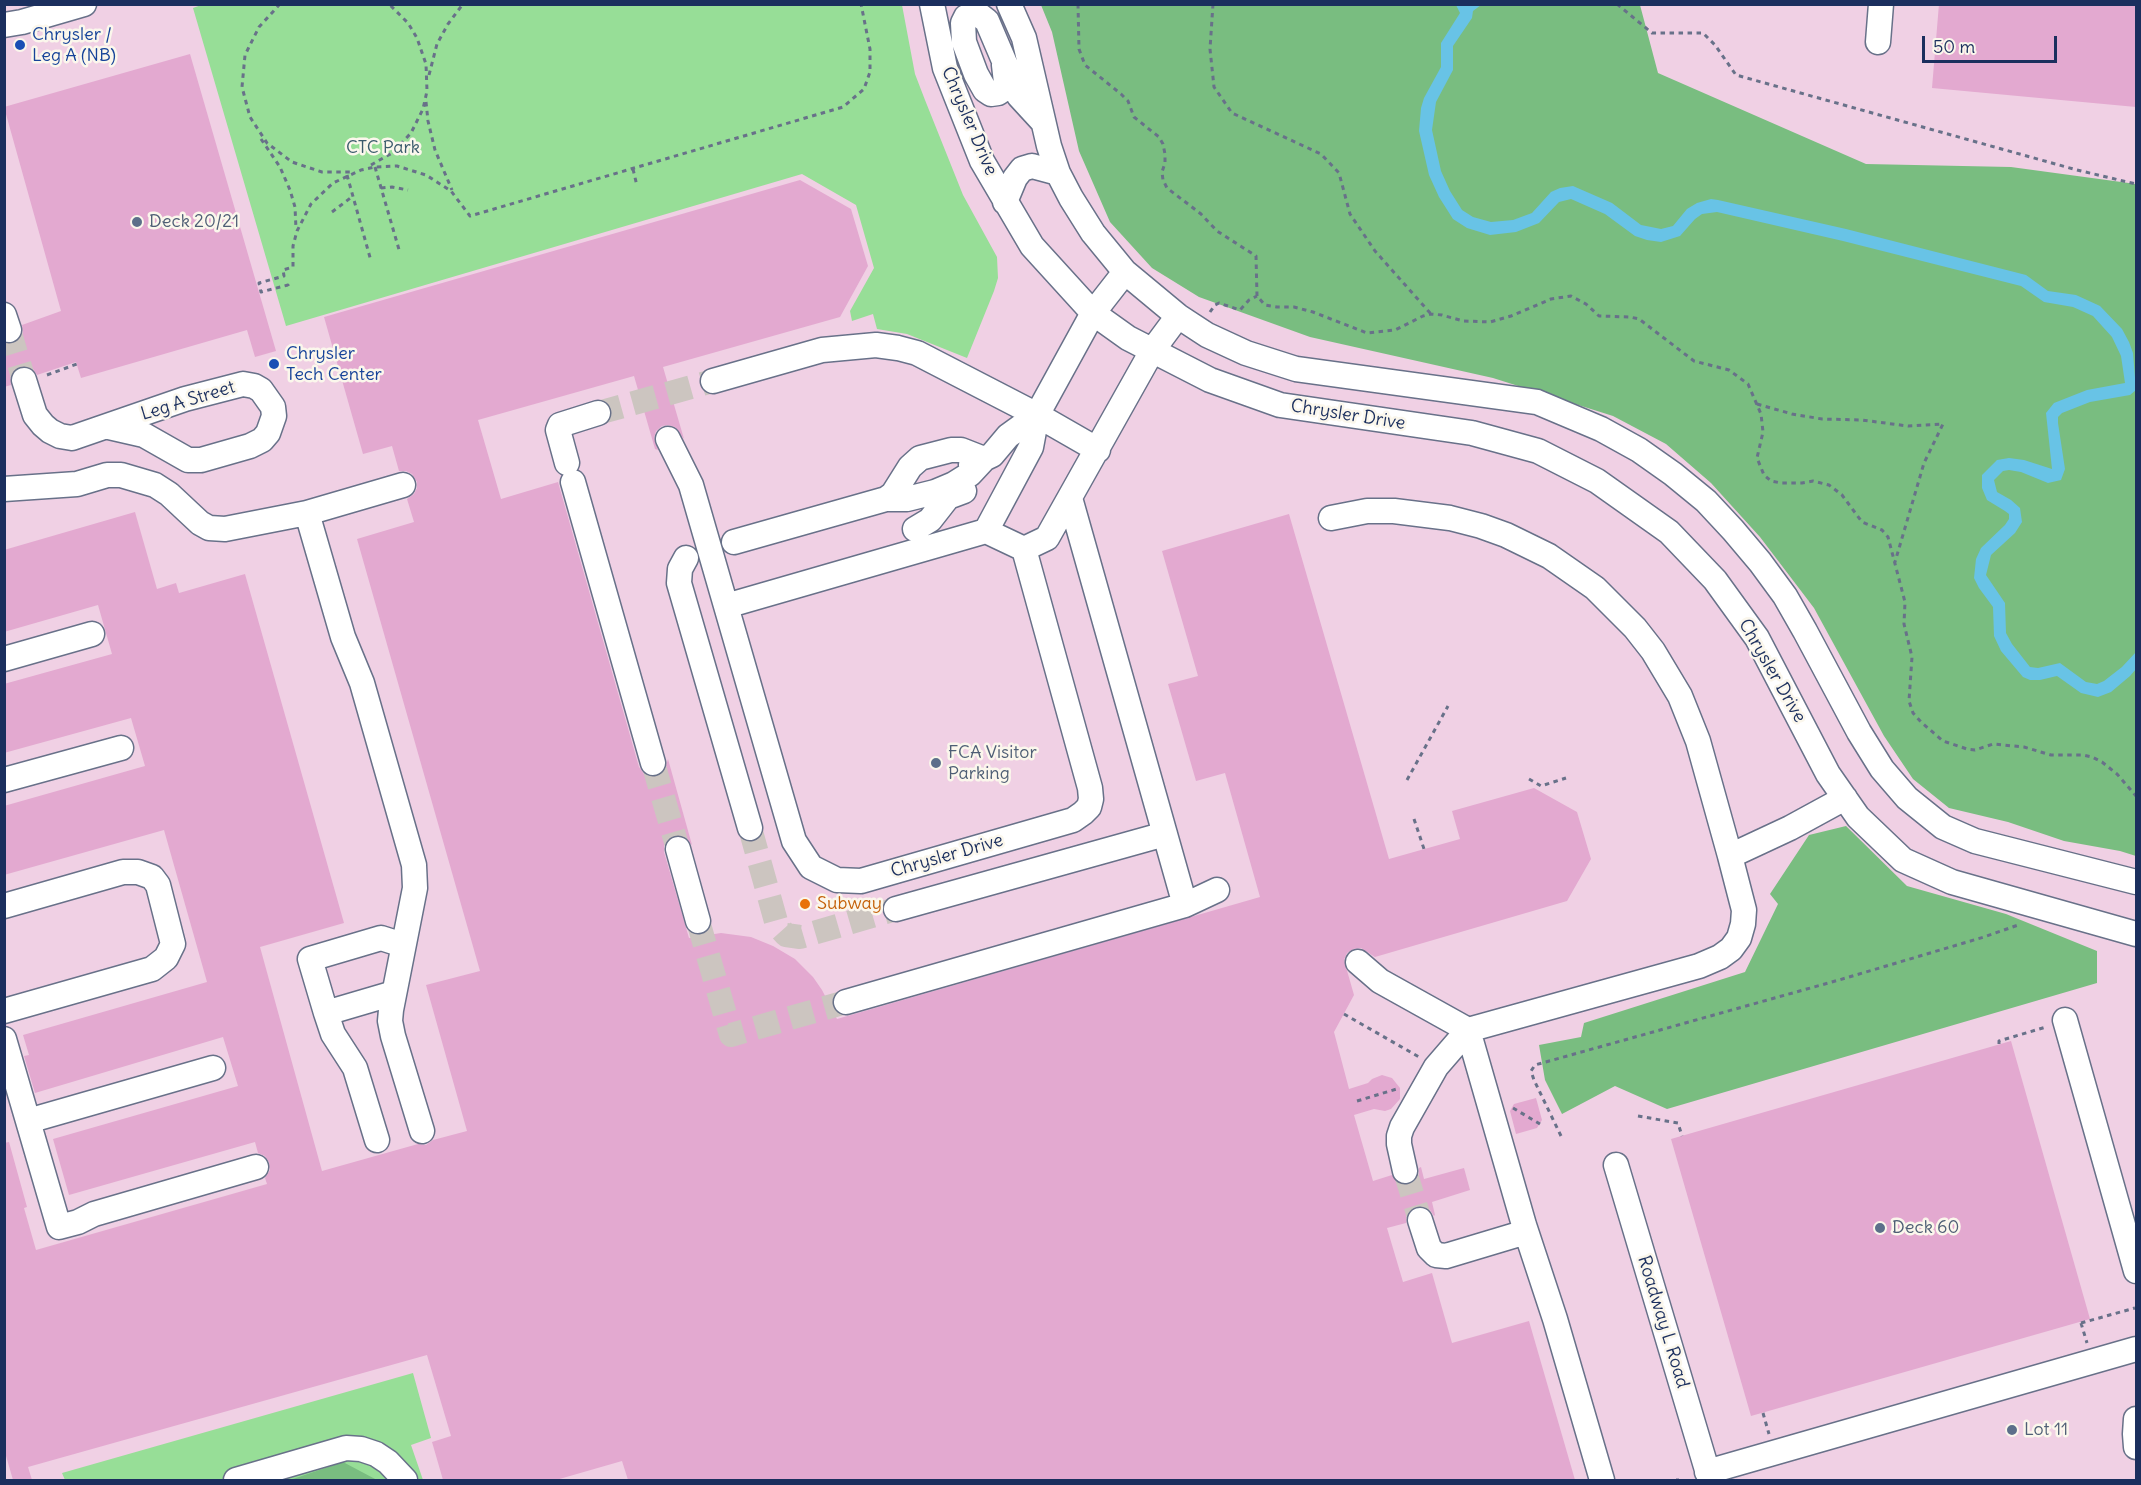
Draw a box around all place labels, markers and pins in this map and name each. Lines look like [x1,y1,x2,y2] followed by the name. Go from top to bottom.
[32,24,116,66] place label: Chrysler / Leg A (NB)
[13,38,27,52] marker: Chrysler / Leg A (NB)
[149,211,239,233] place label: Deck 20/21
[130,215,144,229] marker: Deck 20/21
[286,343,382,386] place label: Chrysler Tech Center
[267,357,281,371] marker: Chrysler Tech Center
[948,742,1037,784] place label: FCA Visitor Parking
[929,756,943,770] marker: FCA Visitor Parking
[817,893,882,915] place label: Subway
[798,897,812,911] marker: Subway
[1892,1217,1959,1239] place label: Deck 60
[1873,1221,1887,1235] marker: Deck 60
[2024,1419,2068,1441] place label: Lot 11
[2005,1423,2019,1437] marker: Lot 11

